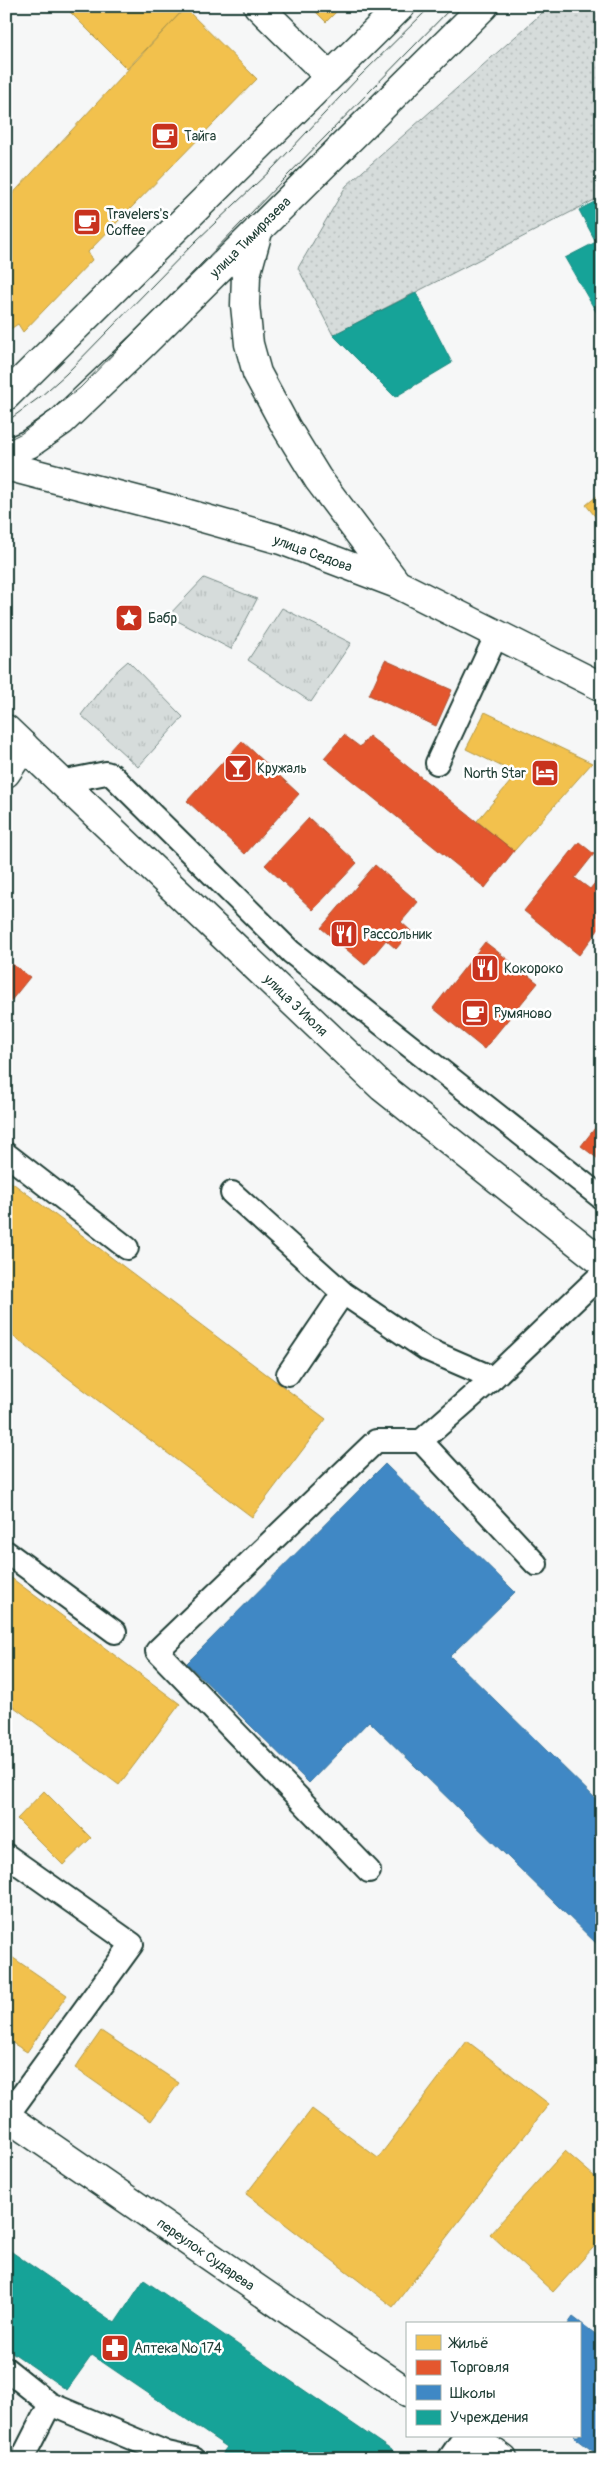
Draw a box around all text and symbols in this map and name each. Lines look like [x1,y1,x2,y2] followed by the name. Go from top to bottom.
[150,121,180,151] cafe icon: Тайга
[184,128,216,145] place label: Тайга
[206,193,294,282] street label: улица Тимирязева
[106,206,169,239] place label: Travelers's Coffee
[72,207,102,237] cafe icon: Travelers's Coffee
[270,531,355,576] street label: улица Седова
[114,603,144,633] place icon: Бабр
[148,610,178,627] place label: Бабр
[223,753,253,783] bar icon: Кружаль
[530,758,560,788] hotel icon: North Star
[257,760,307,777] place label: Кружаль
[463,765,526,782] place label: North Star
[329,919,359,949] restaurant icon: Рассольник
[363,926,432,943] place label: Рассольник
[470,953,500,983] restaurant icon: Кокороко
[504,960,564,977] place label: Кокороко
[260,970,331,1040] street label: улица 3 Июля
[460,998,490,1028] cafe icon: Румяново
[494,1005,552,1022] place label: Румяново
[154,2214,258,2294] street label: переулок Сударева
[406,2322,580,2438] legend
[100,2333,130,2363] pharmacy icon: Аптека № 174
[448,2334,489,2353] text: Жильё
[134,2340,222,2357] place label: Аптека № 174
[450,2358,509,2377] text: Торговля
[450,2384,496,2403] text: Школы
[450,2408,528,2427] text: Учреждения

